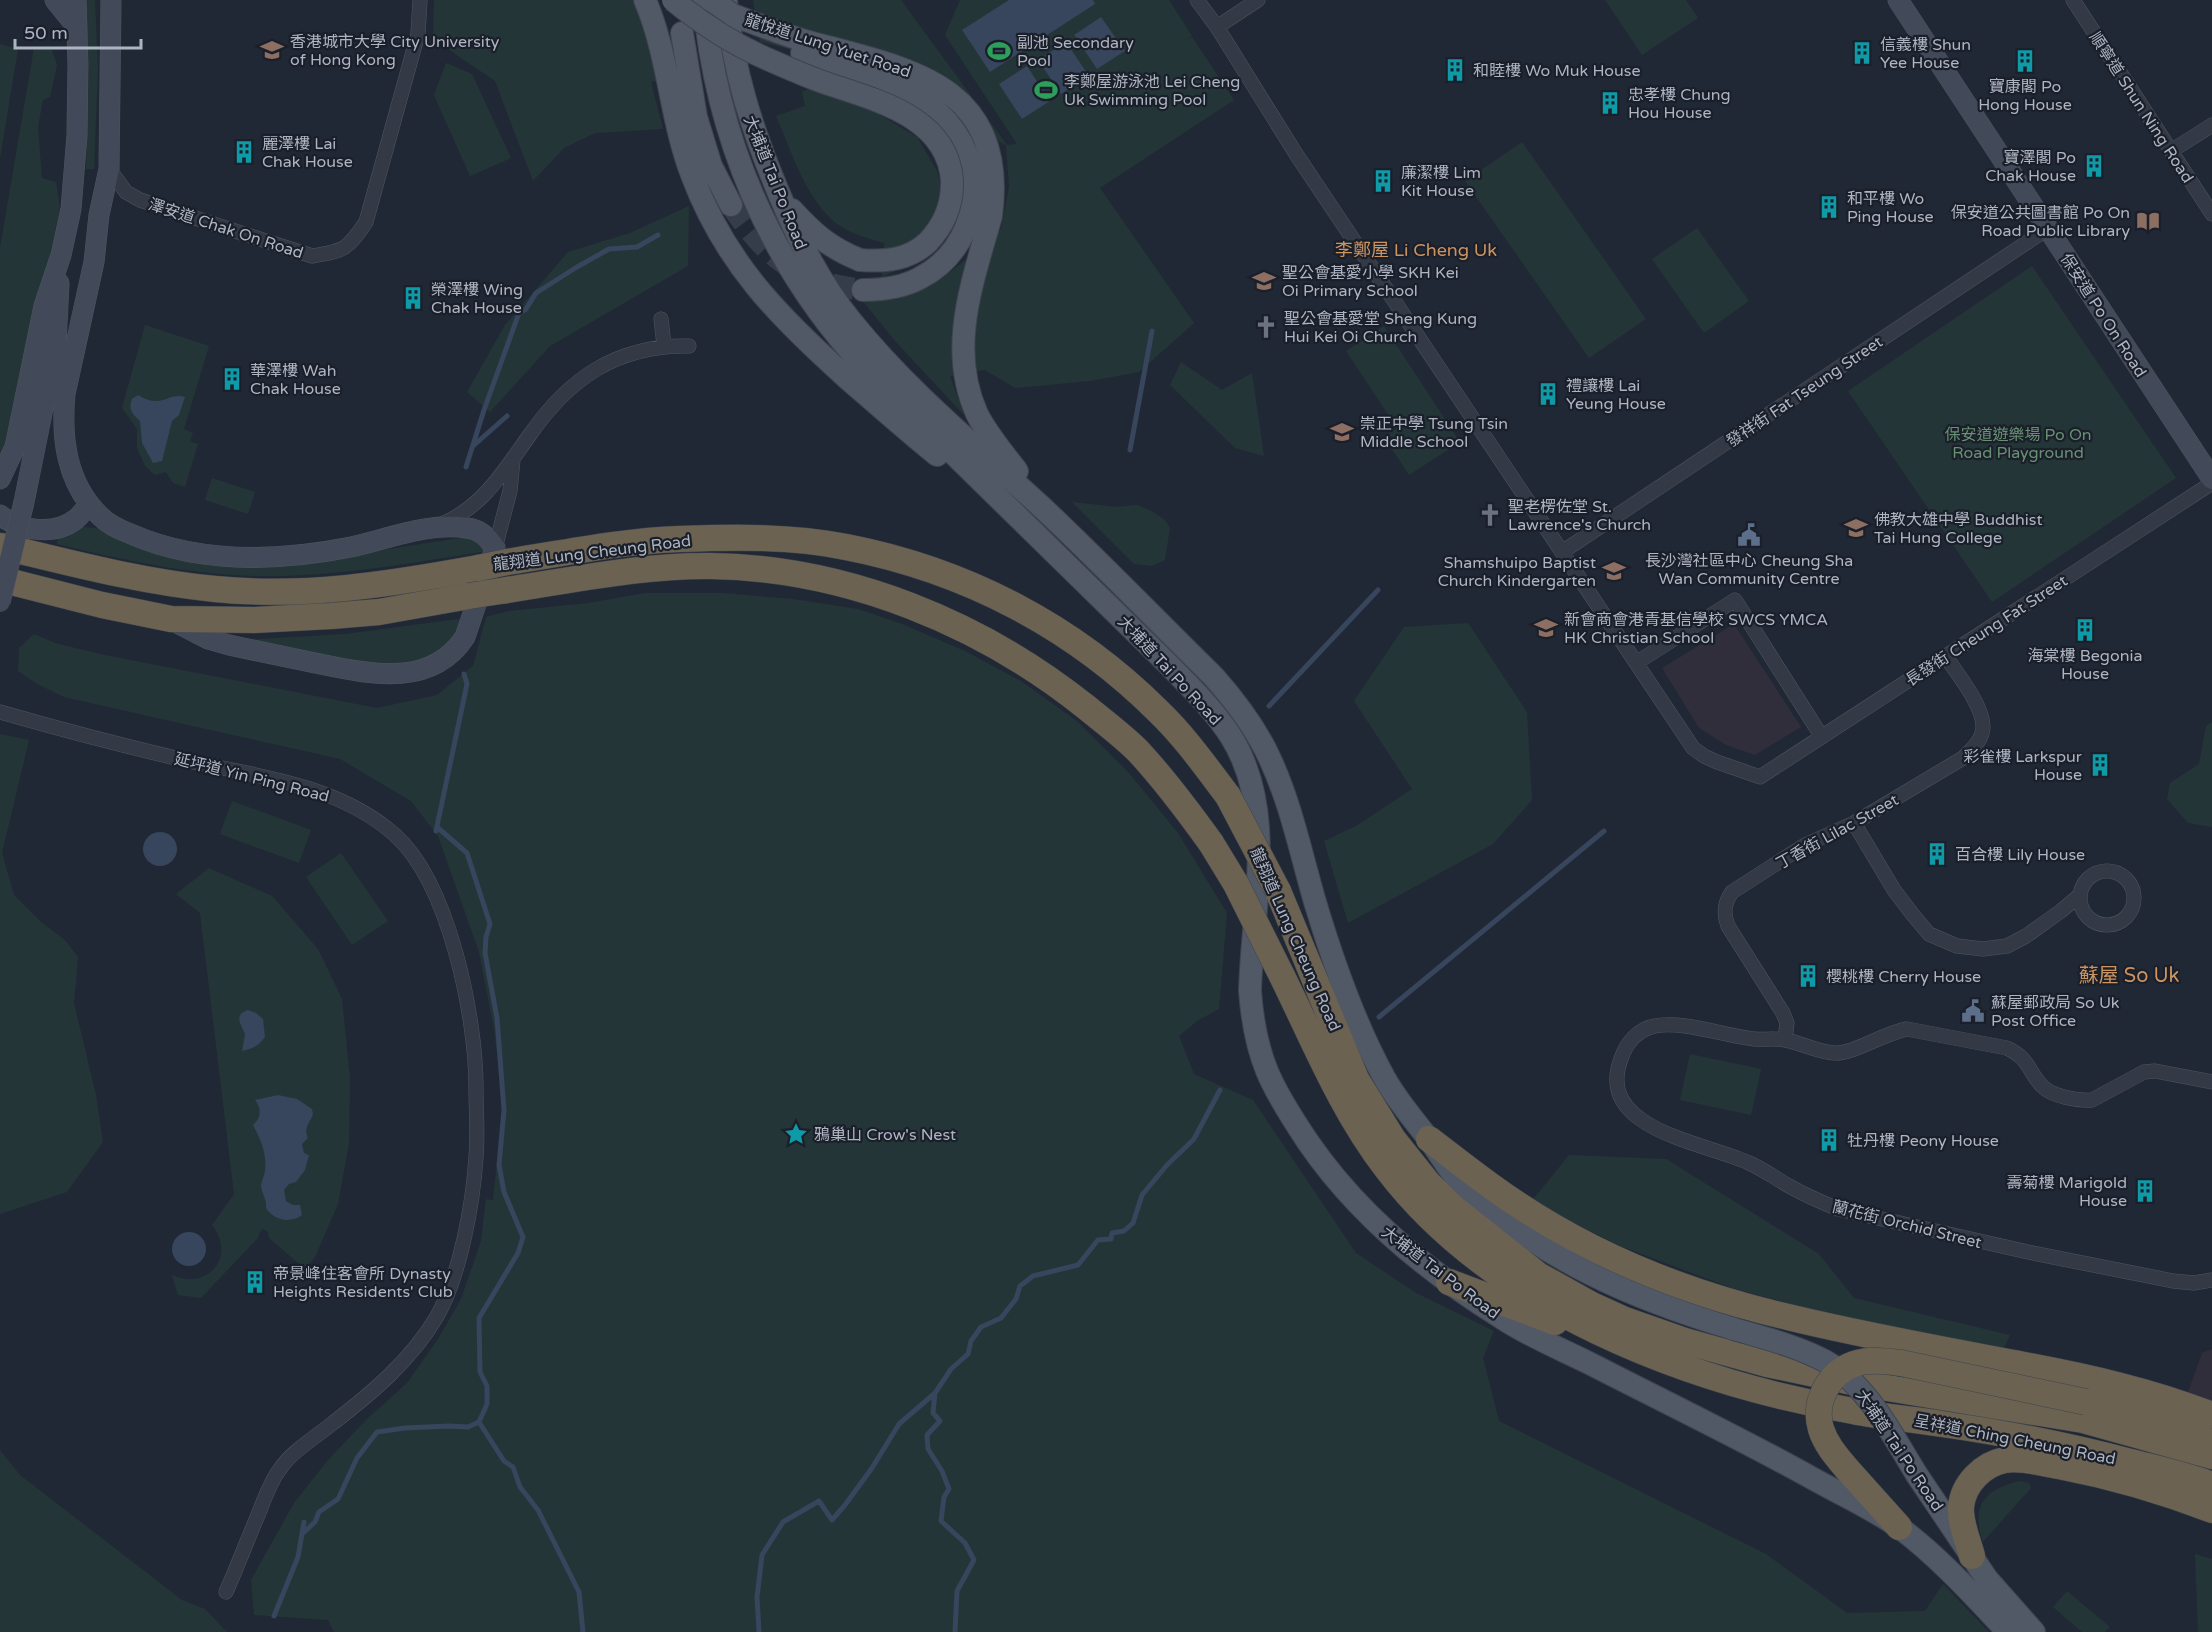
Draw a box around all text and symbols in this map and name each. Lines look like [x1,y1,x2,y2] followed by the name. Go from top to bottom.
[742,10,913,82] street label: 龍悅道 Lung Yuet Road
[15,12,141,50] scale bar
[24,22,68,44] text: 50 m
[2085,28,2198,187] street label: 順寧道 Shun Ning Road
[290,32,500,70] place label: 香港城市大學 City University of Hong Kong
[1017,33,1134,71] place label: 副池 Secondary Pool
[1880,35,1971,73] place label: 信義樓 Shun Yee House
[259,37,285,63] school or university icon: 香港城市大學 City University of Hong Kong
[986,38,1012,64] sports icon: 副池 Secondary Pool
[1849,40,1875,66] building icon: 信義樓 Shun Yee House
[2012,48,2038,74] building icon: 寶康閣 Po Hong House
[1442,57,1468,83] building icon: 和睦樓 Wo Muk House
[1473,61,1640,81] place label: 和睦樓 Wo Muk House
[1064,72,1240,110] place label: 李鄭屋游泳池 Lei Cheng Uk Swimming Pool
[1033,77,1059,103] sports icon: 李鄭屋游泳池 Lei Cheng Uk Swimming Pool
[1978,77,2072,115] place label: 寶康閣 Po Hong House
[1628,85,1731,123] place label: 忠孝樓 Chung Hou House
[1597,90,1623,116] building icon: 忠孝樓 Chung Hou House
[739,113,811,252] street label: 大埔道 Tai Po Road
[262,134,353,172] place label: 麗澤樓 Lai Chak House
[231,139,257,165] building icon: 麗澤樓 Lai Chak House
[1985,148,2076,186] place label: 寶澤閣 Po Chak House
[2081,153,2107,179] building icon: 寶澤閣 Po Chak House
[1401,163,1481,201] place label: 廉潔樓 Lim Kit House
[1370,168,1396,194] building icon: 廉潔樓 Lim Kit House
[1847,189,1934,227] place label: 和平樓 Wo Ping House
[146,194,306,263] street label: 澤安道 Chak On Road
[1816,194,1842,220] building icon: 和平樓 Wo Ping House
[1951,203,2130,241] place label: 保安道公共圖書館 Po On Road Public Library
[2135,208,2161,234] library icon: 保安道公共圖書館 Po On Road Public Library
[1335,239,1497,261] district label: 李鄭屋 Li Cheng Uk
[2056,250,2151,381] street label: 保安道 Po On Road
[1282,263,1459,301] place label: 聖公會基愛小學 SKH Kei Oi Primary School
[1251,268,1277,294] school or university icon: 聖公會基愛小學 SKH Kei Oi Primary School
[431,280,523,318] place label: 榮澤樓 Wing Chak House
[400,285,426,311] building icon: 榮澤樓 Wing Chak House
[1284,309,1477,347] place label: 聖公會基愛堂 Sheng Kung Hui Kei Oi Church
[1253,314,1279,340] church icon: 聖公會基愛堂 Sheng Kung Hui Kei Oi Church
[1722,332,1887,452] street label: 發祥街 Fat Tseung Street
[250,361,341,399] place label: 華澤樓 Wah Chak House
[219,366,245,392] building icon: 華澤樓 Wah Chak House
[1566,376,1666,414] place label: 禮讓樓 Lai Yeung House
[1535,381,1561,407] building icon: 禮讓樓 Lai Yeung House
[1360,414,1508,452] place label: 崇正中學 Tsung Tsin Middle School
[1329,419,1355,445] school or university icon: 崇正中學 Tsung Tsin Middle School
[1944,425,2092,463] park label: 保安道遊樂場 Po On Road Playground
[1508,497,1651,535] place label: 聖老楞佐堂 St. Lawrence's Church
[1477,502,1503,528] church icon: 聖老楞佐堂 St. Lawrence's Church
[1874,510,2043,548] place label: 佛教大雄中學 Buddhist Tai Hung College
[1843,515,1869,541] school or university icon: 佛教大雄中學 Buddhist Tai Hung College
[1736,522,1762,548] public building icon: 長沙灣社區中心 Cheung Sha Wan Community Centre
[492,531,692,575] street label: 龍翔道 Lung Cheung Road
[1645,551,1853,589] place label: 長沙灣社區中心 Cheung Sha Wan Community Centre
[1438,553,1596,591] place label: Shamshuipo Baptist Church Kindergarten
[1601,558,1627,584] school or university icon: Shamshuipo Baptist Church Kindergarten
[1902,571,2071,691] street label: 長發街 Cheung Fat Street
[1564,610,1828,648] place label: 新會商會港青基信學校 SWCS YMCA HK Christian School
[1113,612,1225,730] street label: 大埔道 Tai Po Road
[1533,615,1559,641] school or university icon: 新會商會港青基信學校 SWCS YMCA HK Christian School
[2072,617,2098,643] building icon: 海棠樓 Begonia House
[2028,646,2142,684] place label: 海棠樓 Begonia House
[1963,747,2083,785] place label: 彩雀樓 Larkspur House
[172,749,331,807] street label: 延坪道 Yin Ping Road
[2087,752,2113,778] building icon: 彩雀樓 Larkspur House
[1773,790,1902,874] street label: 丁香街 Lilac Street
[1924,841,1950,867] building icon: 百合樓 Lily House
[1245,844,1345,1034] street label: 龍翔道 Lung Cheung Road
[1955,845,2085,865] place label: 百合樓 Lily House
[1795,963,1821,989] building icon: 櫻桃樓 Cherry House
[2079,964,2179,988] district label: 蘇屋 So Uk
[1826,967,1981,987] place label: 櫻桃樓 Cherry House
[1991,993,2120,1031] place label: 蘇屋郵政局 So Uk Post Office
[1960,998,1986,1024] public building icon: 蘇屋郵政局 So Uk Post Office
[783,1121,809,1147] place icon: 鴉巢山 Crow's Nest
[814,1125,956,1145] place label: 鴉巢山 Crow's Nest
[1816,1127,1842,1153] building icon: 牡丹樓 Peony House
[1847,1131,1999,1151] place label: 牡丹樓 Peony House
[2006,1173,2127,1211] place label: 壽菊樓 Marigold House
[2132,1178,2158,1204] building icon: 壽菊樓 Marigold House
[1830,1197,1983,1253] street label: 蘭花街 Orchid Street
[1378,1222,1503,1324] street label: 大埔道 Tai Po Road
[273,1264,453,1302] place label: 帝景峰住客會所 Dynasty Heights Residents' Club
[242,1269,268,1295] building icon: 帝景峰住客會所 Dynasty Heights Residents' Club
[1851,1386,1947,1515] street label: 大埔道 Tai Po Road
[1912,1411,2117,1469] street label: 呈祥道 Ching Cheung Road

